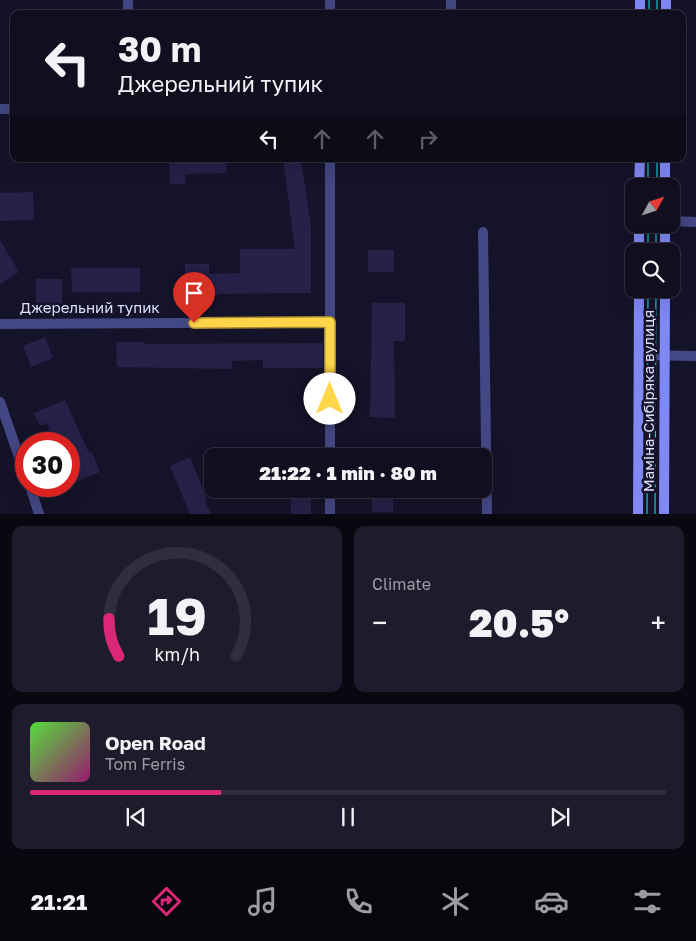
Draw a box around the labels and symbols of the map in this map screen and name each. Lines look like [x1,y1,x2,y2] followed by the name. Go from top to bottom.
[625,178,680,232] north arrow
[173,272,215,323] pin
[20,298,160,316] street label: Джерельний тупик
[639,310,657,492] street label: Маміна-Сибіряка вулиця
[303,372,355,424] position arrow
[15,432,80,497] speed limit sign: 30

